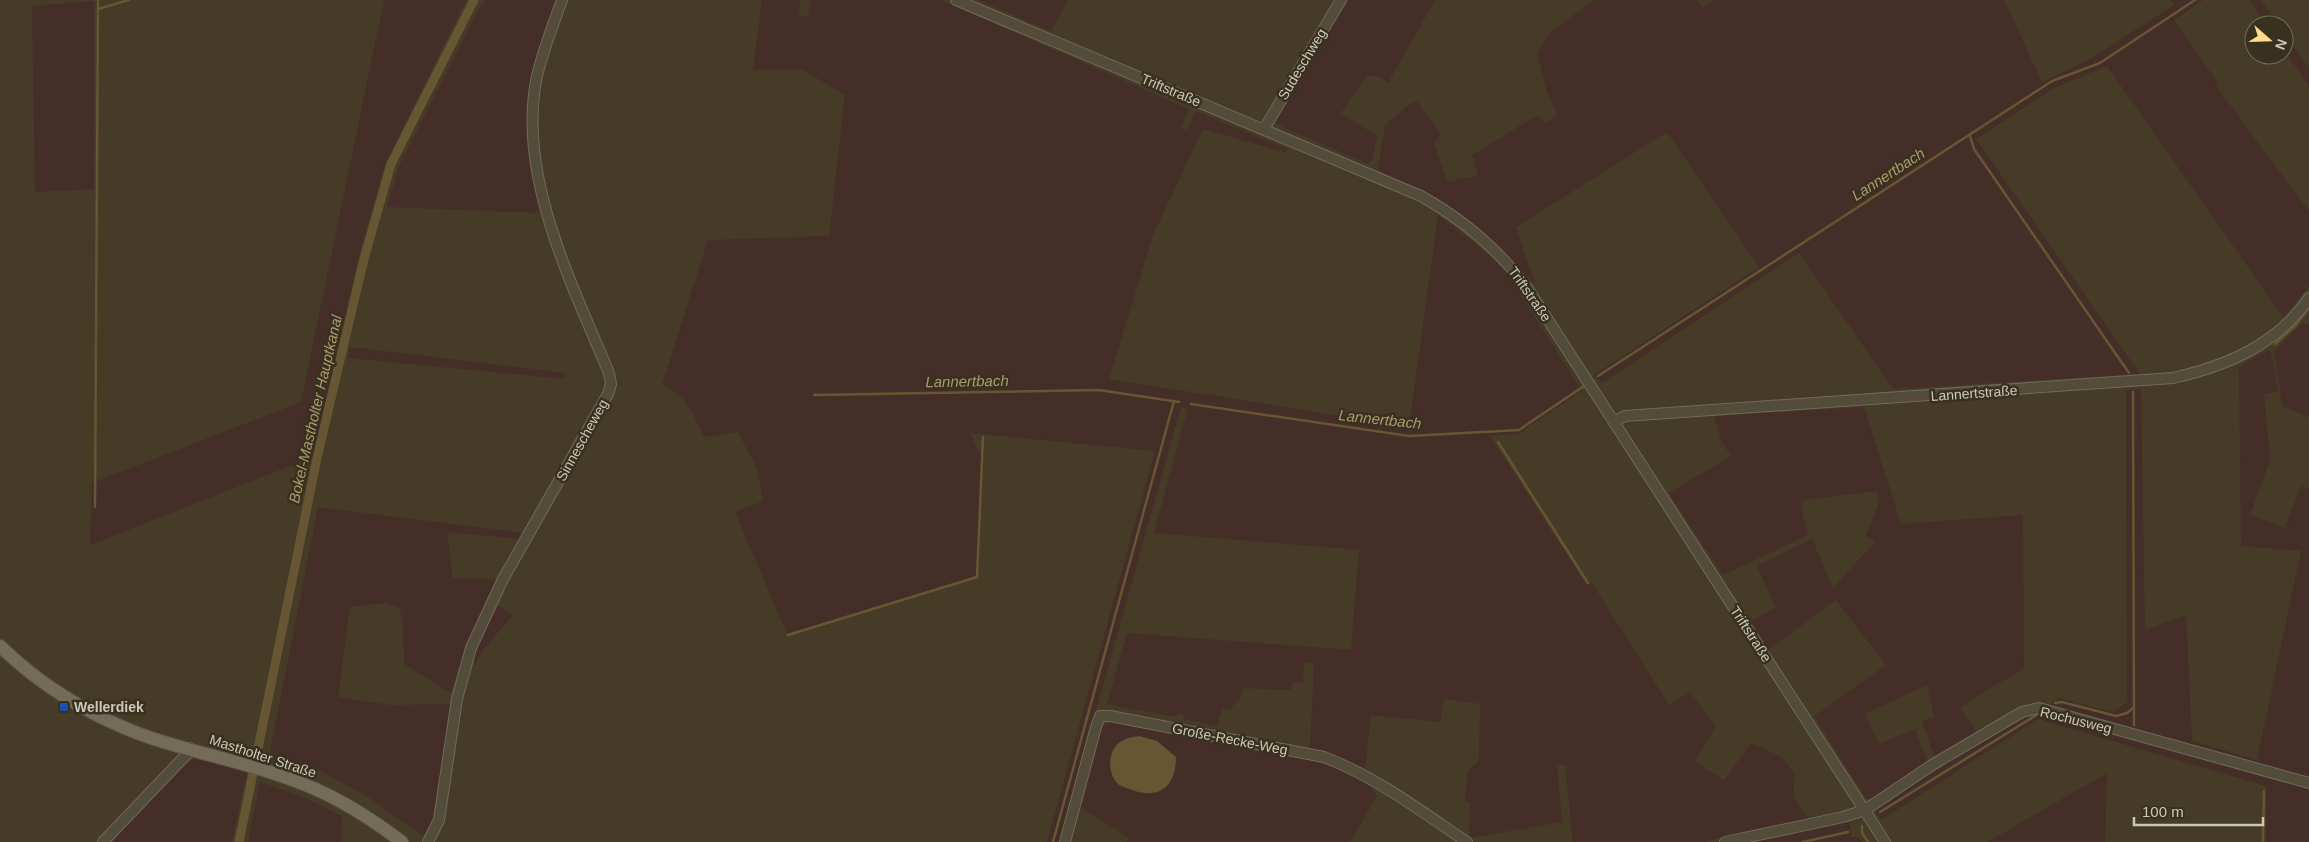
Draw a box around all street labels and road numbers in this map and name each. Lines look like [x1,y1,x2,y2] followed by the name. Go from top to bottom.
[1274,26,1330,102] street label: Sudeschweg
[1139,70,1203,110] street label: Triftstraße
[1505,263,1555,325] street label: Triftstraße
[1930,382,2018,404] street label: Lannertstraße
[553,396,611,484] street label: Sinnescheweg
[1727,603,1775,665] street label: Triftstraße
[2039,703,2113,737] street label: Rochusweg
[1171,720,1289,758] street label: Große-Recke-Weg
[208,731,319,781] street label: Mastholter Straße

